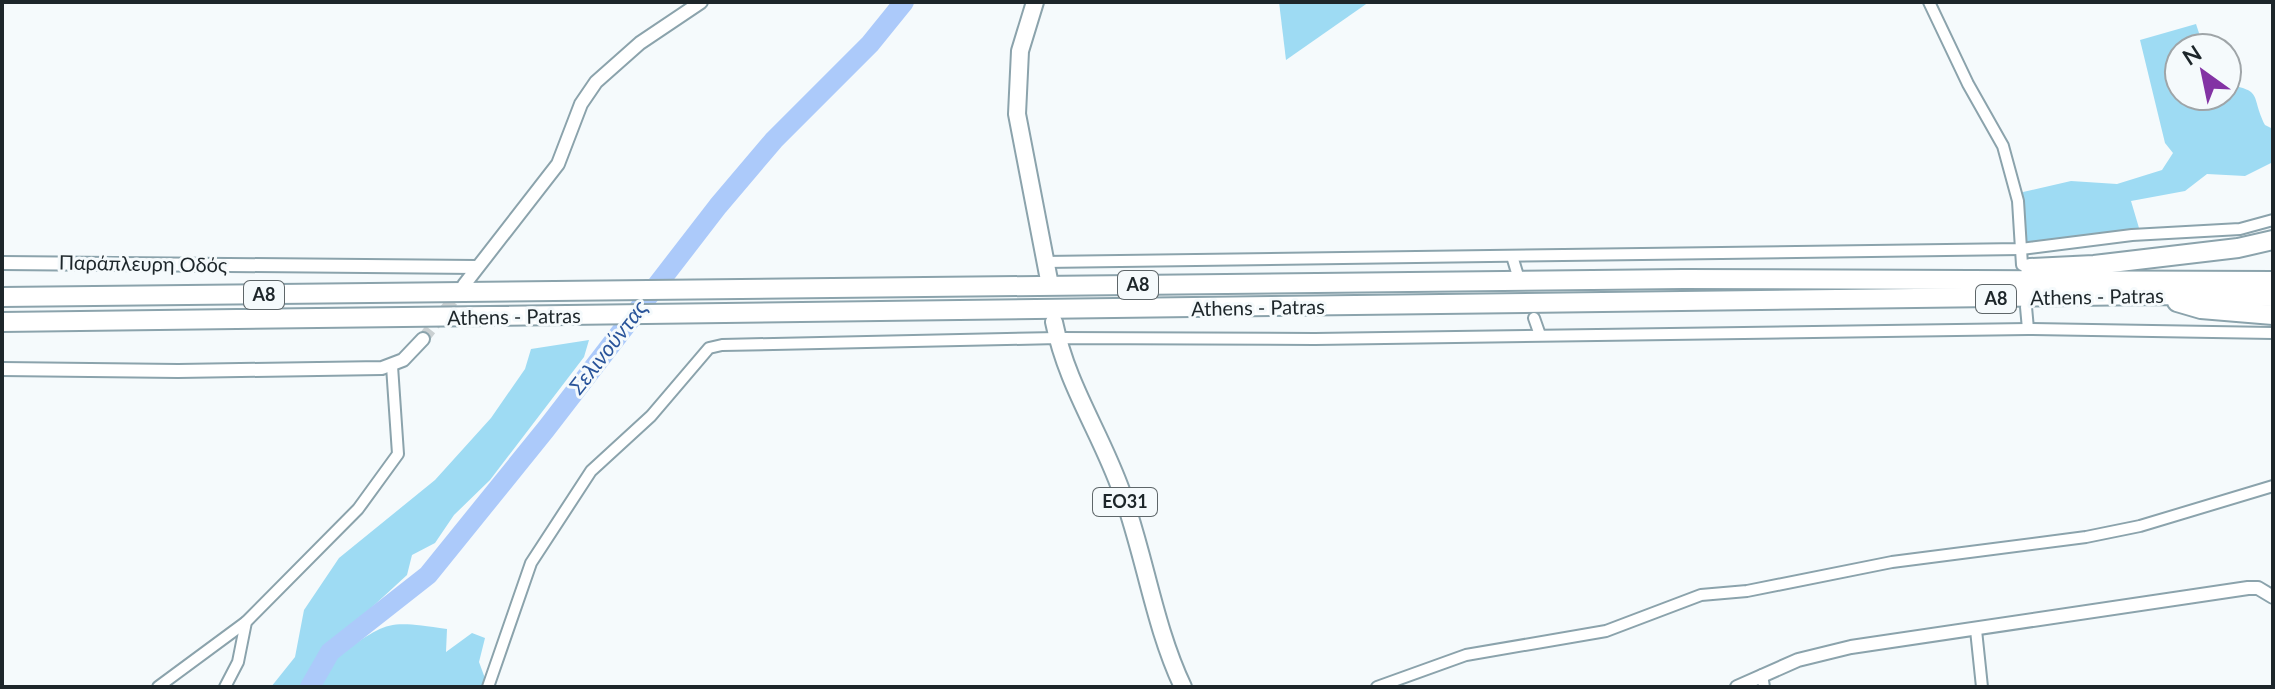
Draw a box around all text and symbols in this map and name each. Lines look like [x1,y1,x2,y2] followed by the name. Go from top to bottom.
[2163,32,2243,112] north arrow
[2177,39,2206,71] text: N
[59,250,227,276] street label: Παράπλευρη Οδός
[1118,271,1158,299] road number: Α8
[244,281,284,309] road number: Α8
[2030,283,2164,309] street label: Athens - Patras
[1976,285,2016,313] road number: Α8
[562,294,653,400] water label: Σελινούντας
[1191,294,1325,320] street label: Athens - Patras
[447,303,581,329] street label: Athens - Patras
[1093,488,1157,516] road number: ΕΟ31

